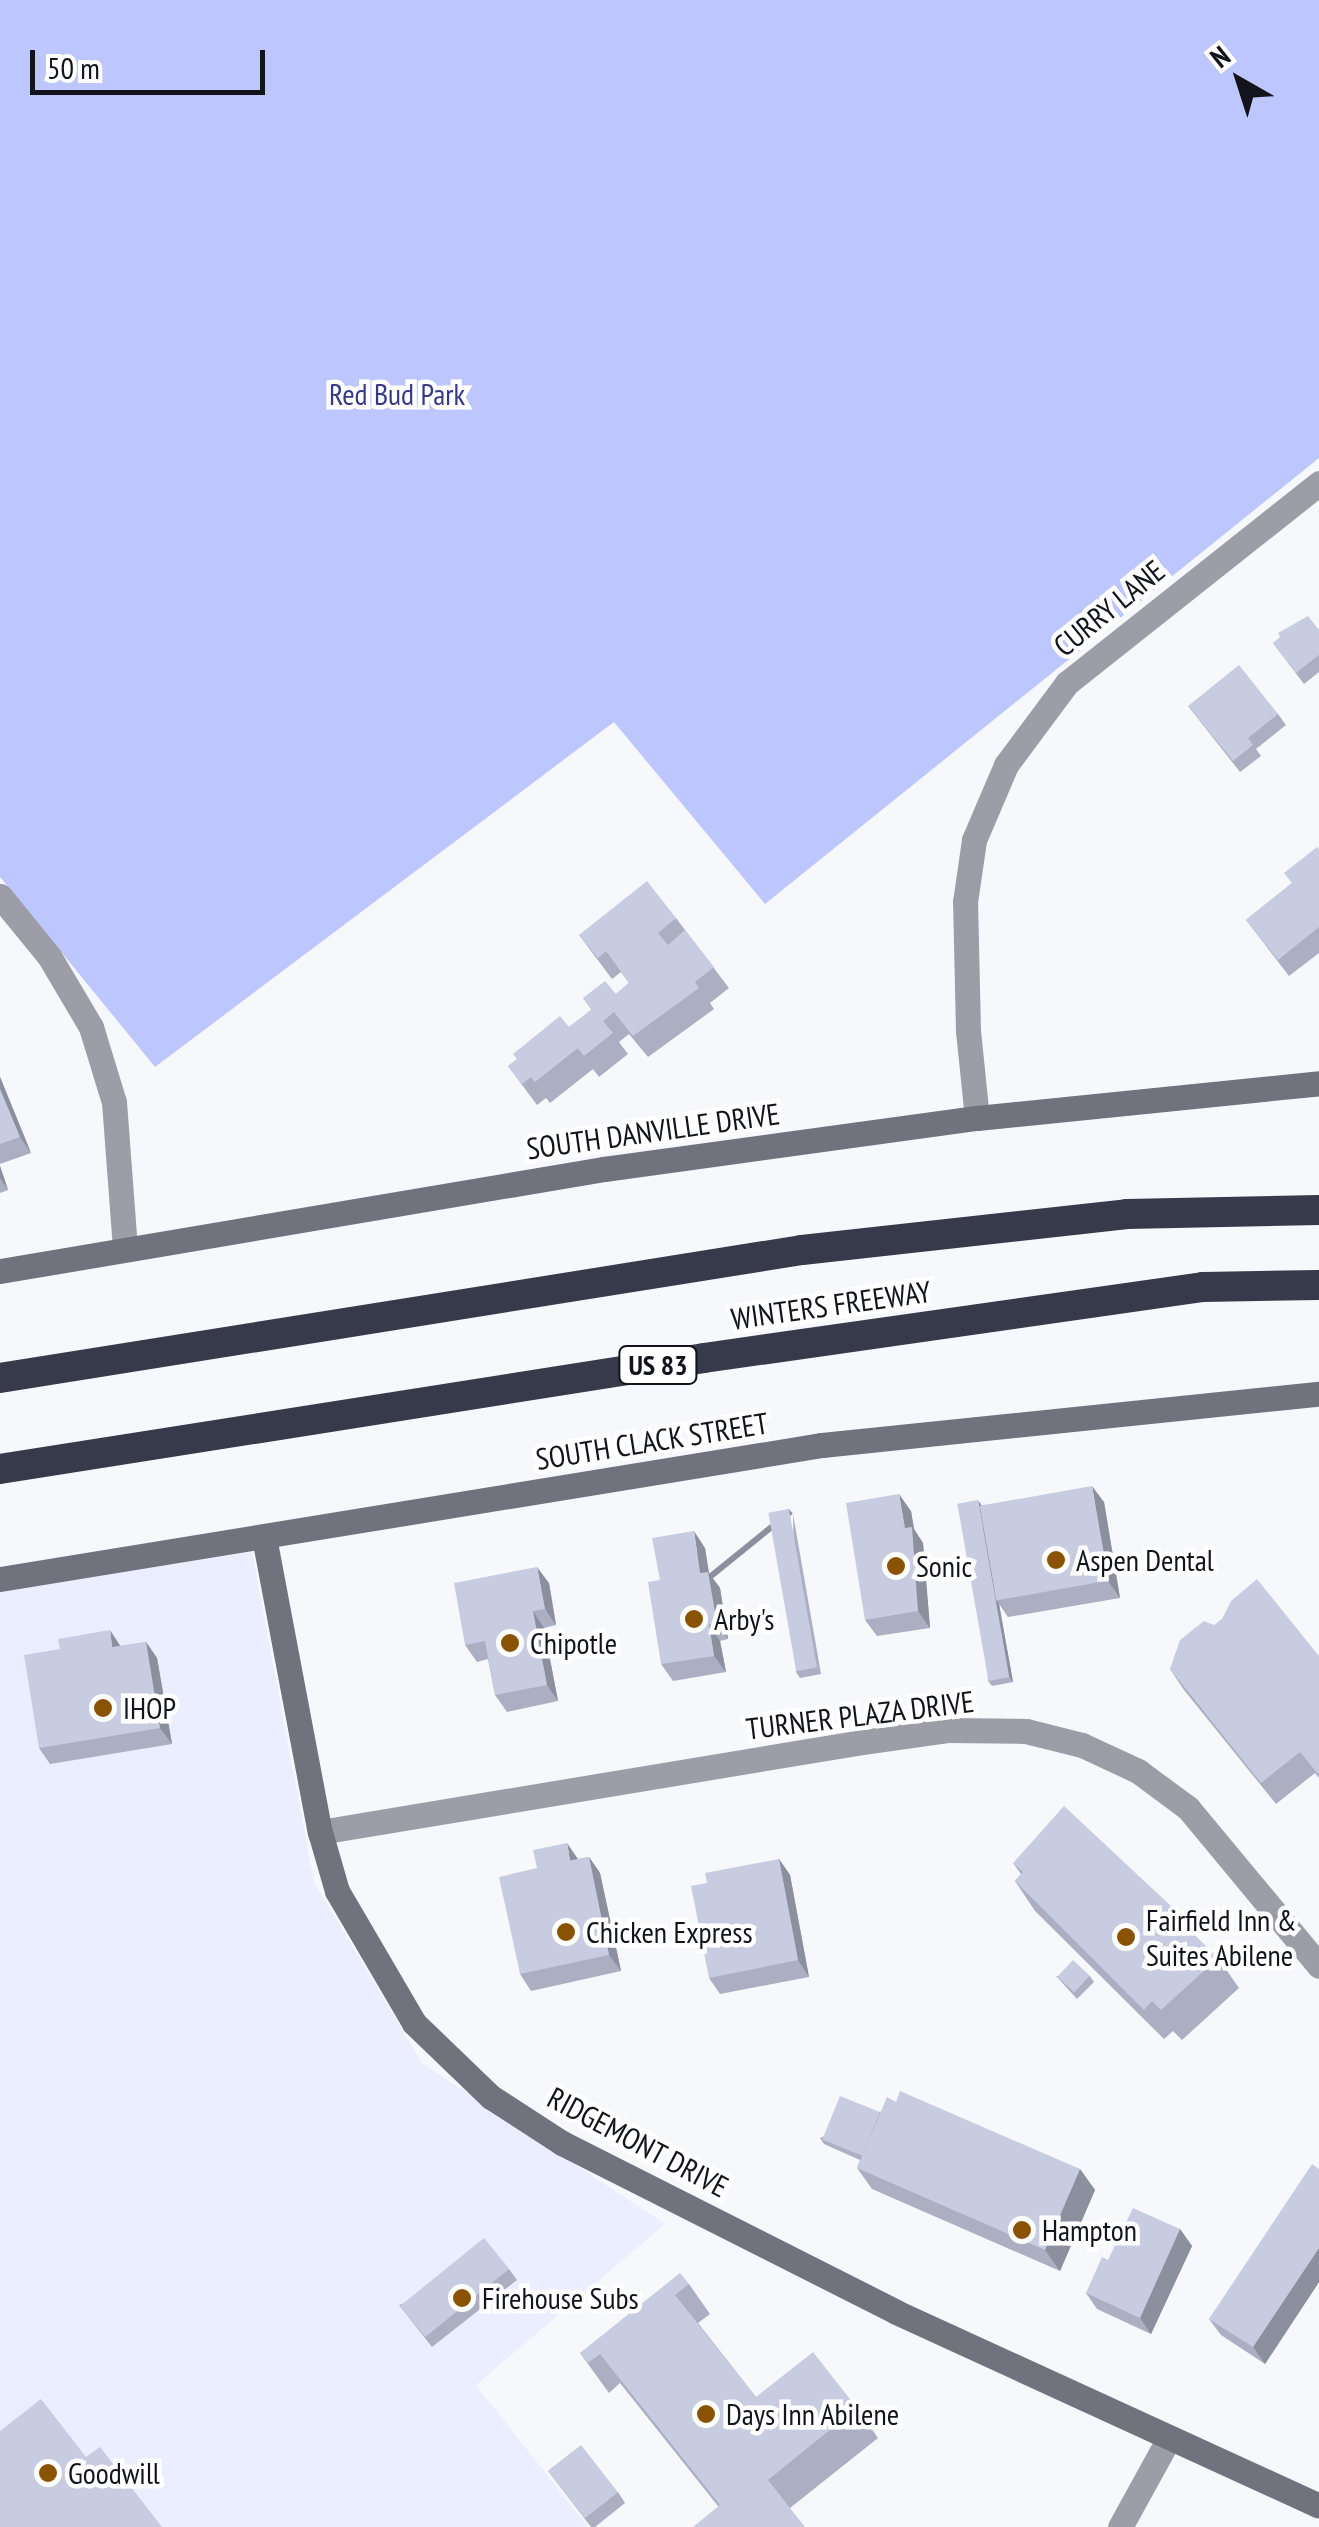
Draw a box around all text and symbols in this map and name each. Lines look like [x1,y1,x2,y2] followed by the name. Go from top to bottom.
[35,30,270,92] scale bar
[1189,30,1289,130] north arrow
[1202,37,1237,75] text: N
[47,48,100,87] text: 50 m
[329,376,465,412] park label: Red Bud Park
[1046,552,1172,664] street label: CURRY LANE
[524,1095,782,1167] street label: SOUTH DANVILLE DRIVE
[729,1273,933,1337] street label: WINTERS FREEWAY
[618,1342,698,1388] road number: US 83
[533,1405,771,1477] street label: SOUTH CLACK STREET
[1076,1542,1214,1578] place label: Aspen Dental
[916,1548,972,1584] place label: Sonic
[1045,1549,1067,1571] marker: Aspen Dental
[885,1555,907,1577] marker: Sonic
[714,1601,774,1637] place label: Arby's
[683,1608,705,1630] marker: Arby's
[530,1625,617,1661] place label: Chipotle
[499,1632,521,1654] marker: Chipotle
[743,1683,977,1747] street label: TURNER PLAZA DRIVE
[123,1690,176,1726] place label: IHOP
[92,1697,114,1719] marker: IHOP
[1146,1902,1296,1972] place label: Fairfield Inn & Suites Abilene
[586,1914,753,1950] place label: Chicken Express
[555,1921,577,1943] marker: Chicken Express
[1115,1926,1137,1948] marker: Fairfield Inn & Suites Abilene
[541,2079,735,2205] street label: RIDGEMONT DRIVE
[1042,2212,1137,2248] place label: Hampton
[1011,2219,1033,2241] marker: Hampton
[482,2280,639,2316] place label: Firehouse Subs
[451,2287,473,2309] marker: Firehouse Subs
[726,2396,900,2432] place label: Days Inn Abilene
[695,2403,717,2425] marker: Days Inn Abilene
[68,2455,160,2491] place label: Goodwill
[37,2462,59,2484] marker: Goodwill

